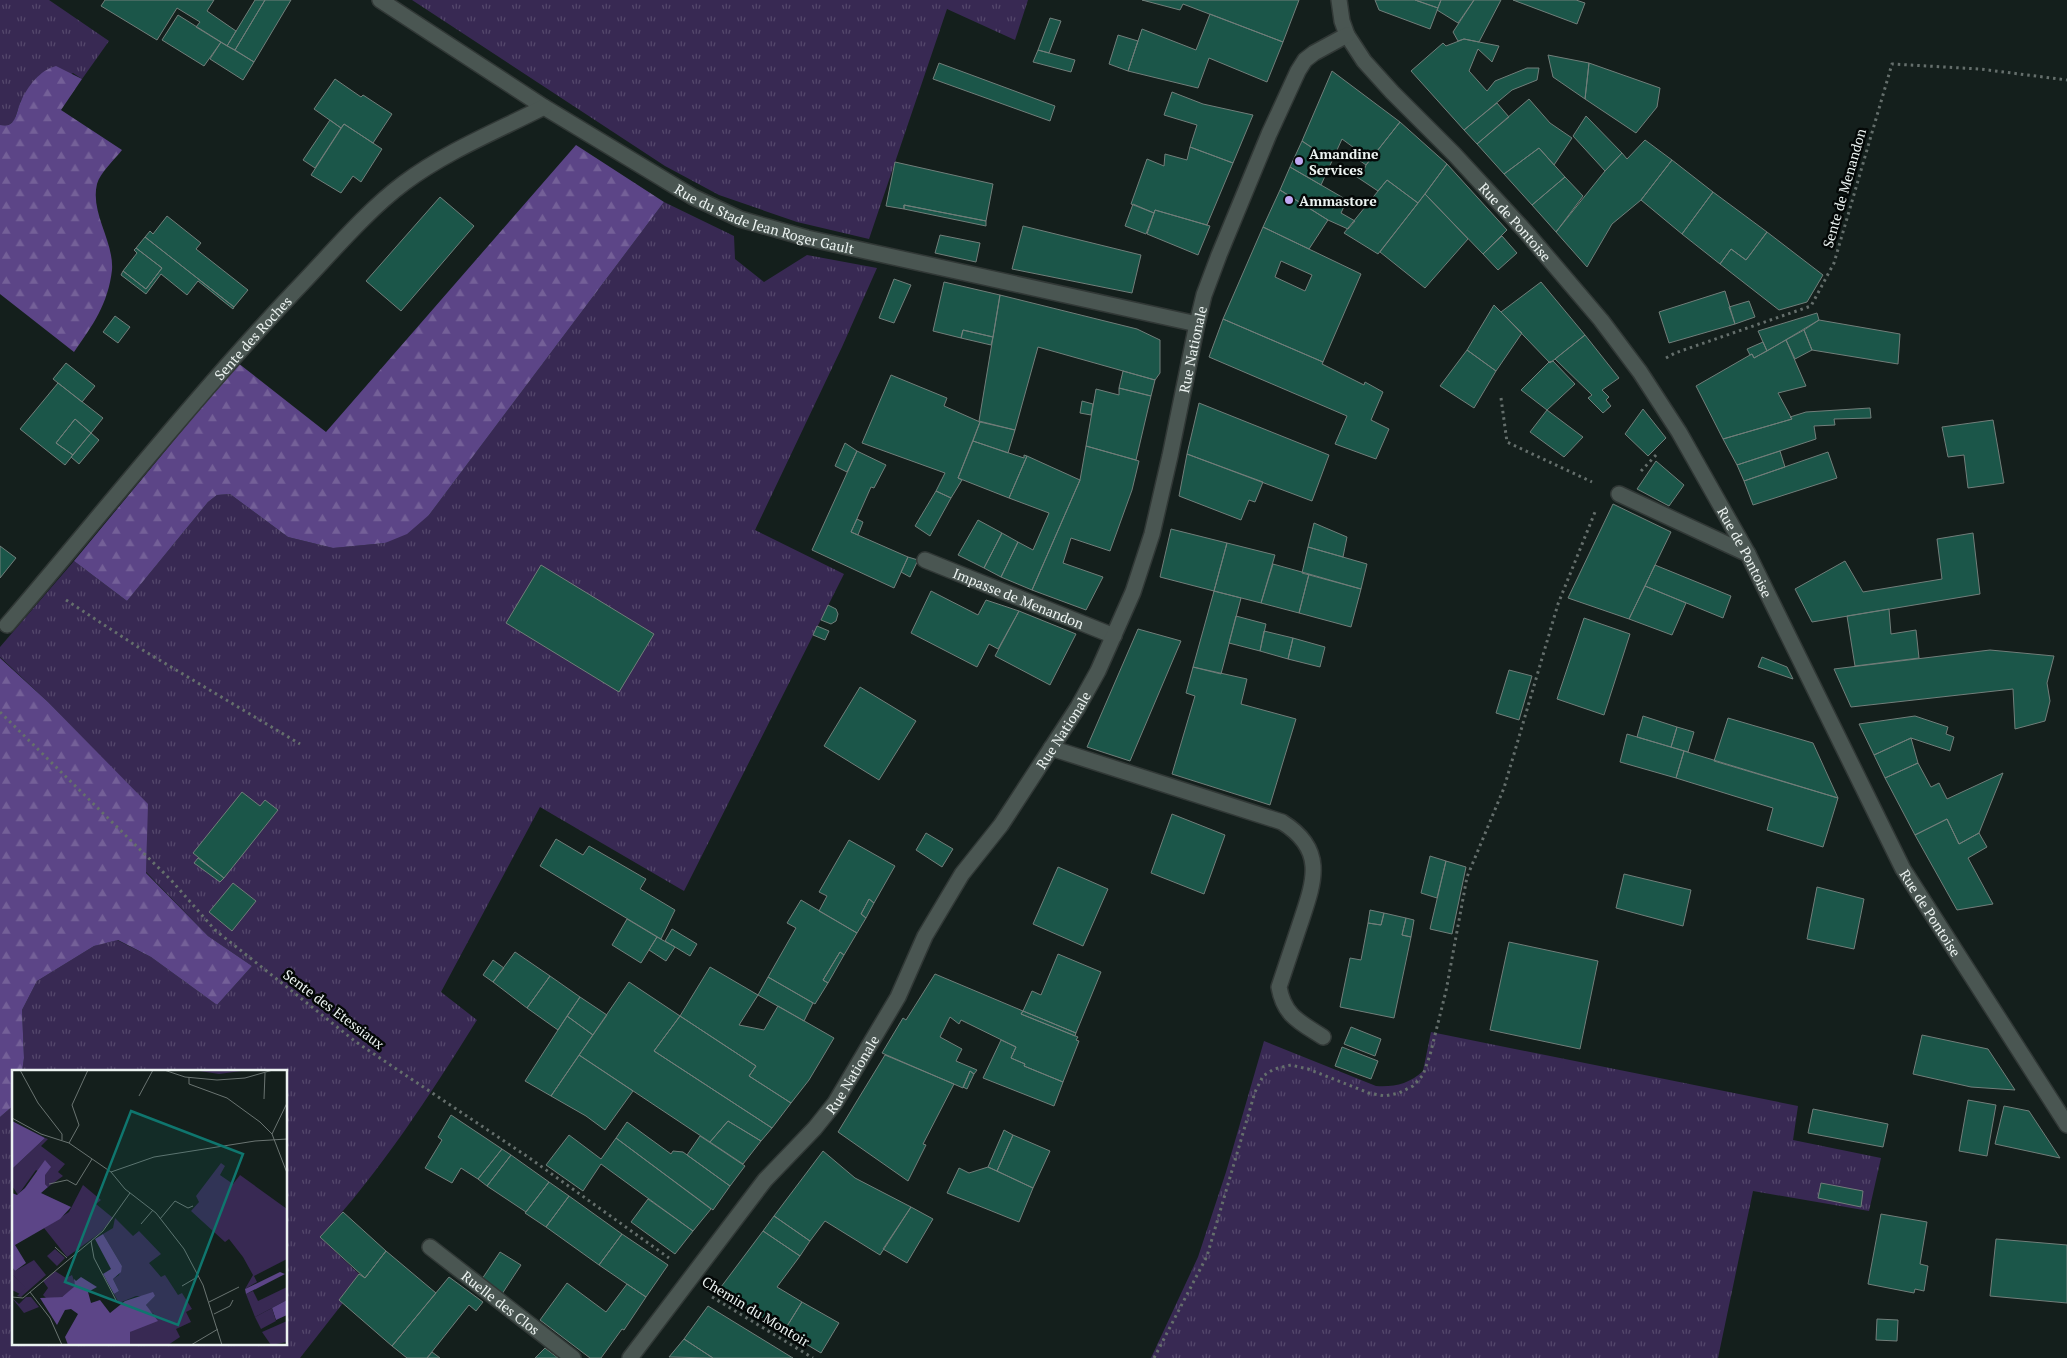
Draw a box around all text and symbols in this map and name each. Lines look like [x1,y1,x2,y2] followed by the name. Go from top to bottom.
[1818,125,1870,250] street label: Sente de Menandon
[1309,144,1379,179] place label: Amandine Services
[1293,155,1305,167] marker: Amandine Services
[1475,178,1556,265] street label: Rue de Pontoise
[671,179,857,258] street label: Rue du Stade Jean Roger Gault
[1299,191,1377,210] place label: Ammastore
[1283,194,1295,206] marker: Ammastore
[209,291,295,384] street label: Sente des Roches
[1174,304,1211,394] street label: Rue Nationale
[1714,503,1777,600] street label: Rue de Pontoise
[950,563,1088,633] street label: Impasse de Menandon
[1031,688,1095,772] street label: Rue Nationale
[1896,865,1966,960] street label: Rue de Pontoise
[280,965,389,1054] street label: Sente des Etessiaux
[821,1031,883,1117] street label: Rue Nationale
[12,1070,288,1346] inset map
[458,1266,544,1339] street label: Ruelle des Clos
[699,1271,814,1351] street label: Chemin du Montoir

